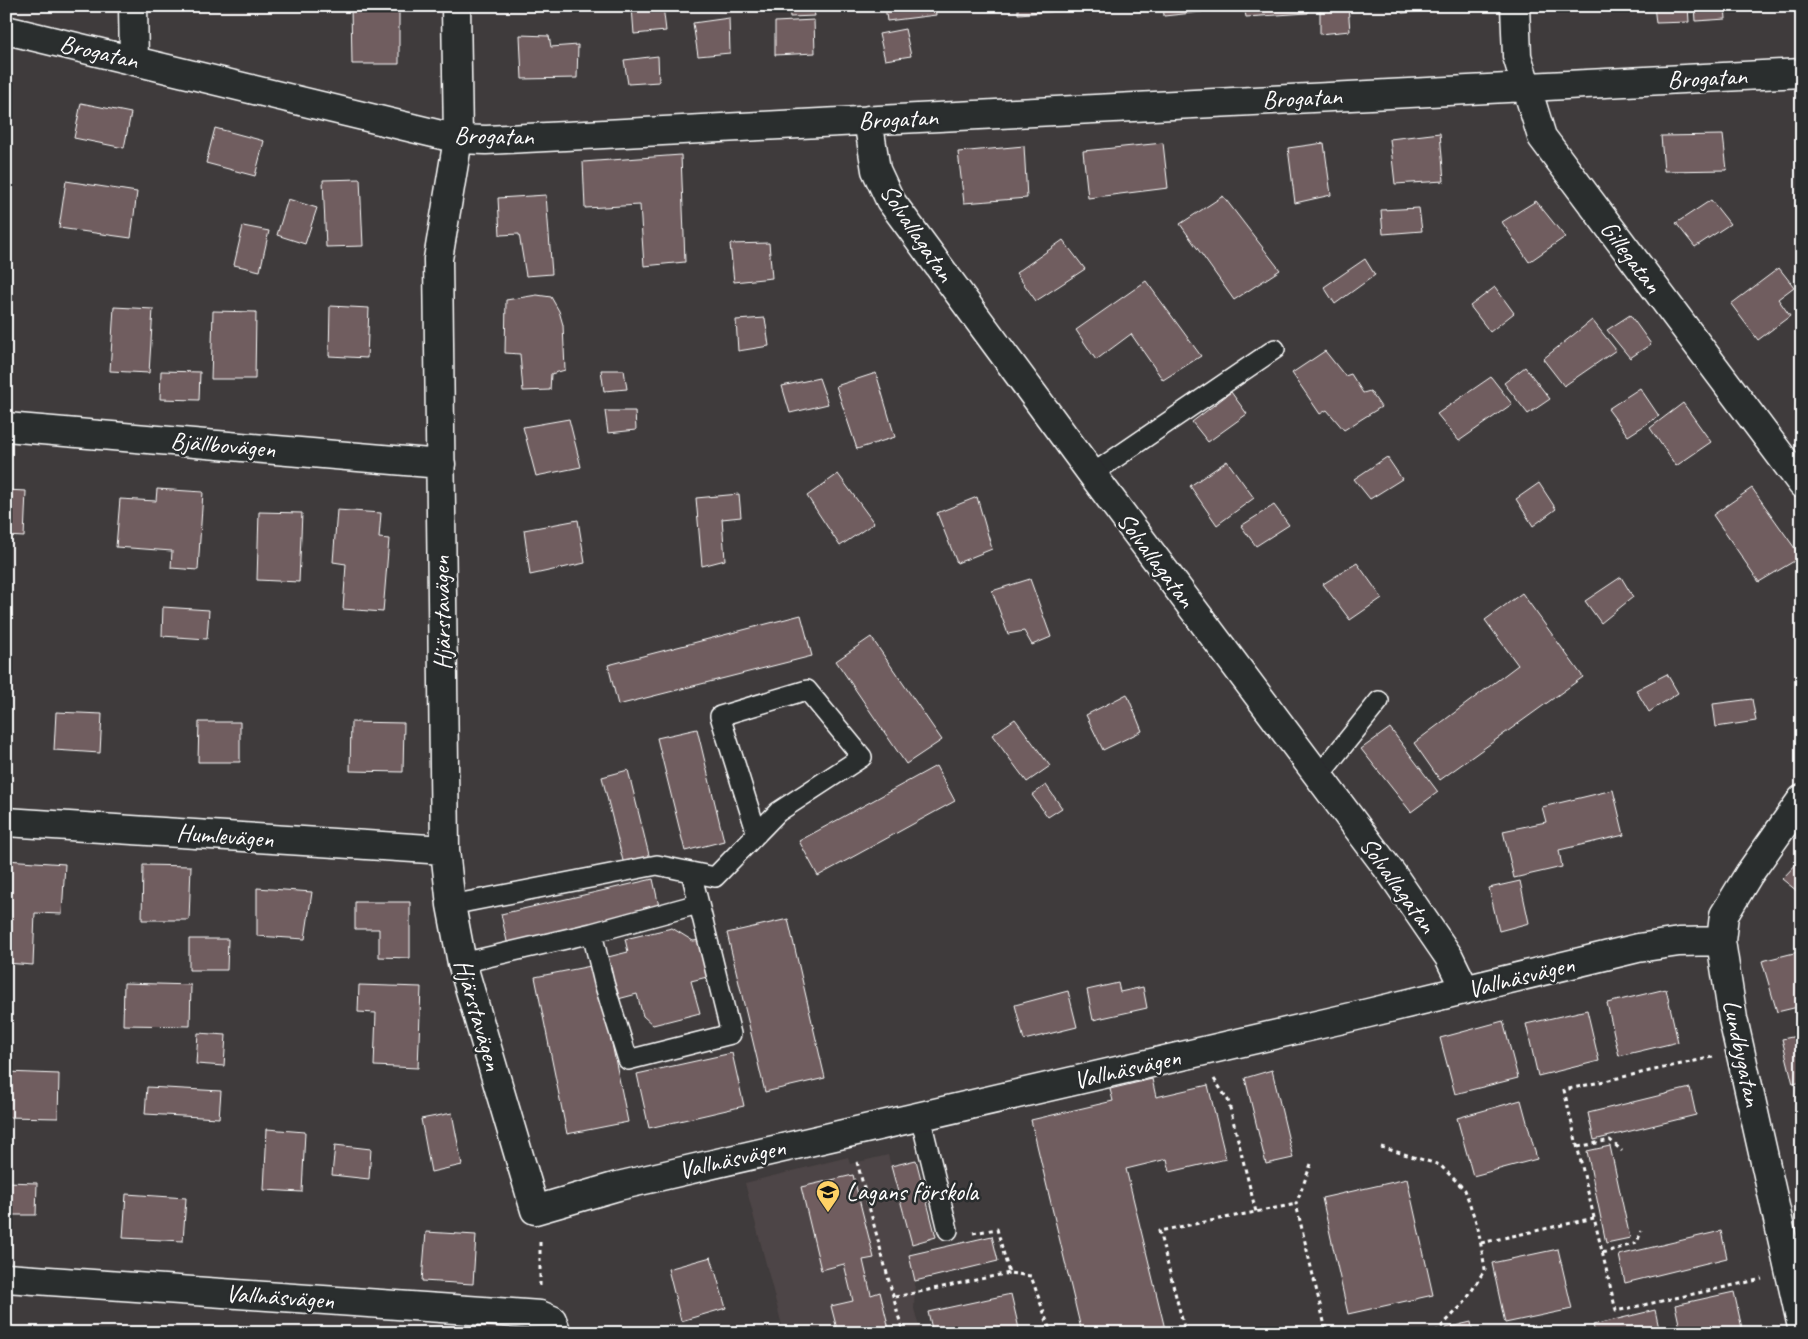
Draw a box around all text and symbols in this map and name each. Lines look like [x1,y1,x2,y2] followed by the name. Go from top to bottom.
[57,27,142,77] street label: Brogatan
[1666,60,1748,96] street label: Brogatan
[1261,80,1343,116] street label: Brogatan
[857,101,939,137] street label: Brogatan
[454,119,535,153] street label: Brogatan
[873,178,962,289] street label: Solvallagatan
[1593,214,1669,300] street label: Gillegatan
[169,424,277,466] street label: Bjällbovägen
[1110,506,1203,615] street label: Solvallagatan
[425,555,459,670] street label: Hjärstavägen
[175,817,275,855] street label: Humlevägen
[1352,831,1444,940] street label: Solvallagatan
[1464,948,1578,1006] street label: Vallnäsvägen
[447,956,509,1075] street label: Hjärstavägen
[1715,997,1769,1110] street label: Lundbygatan
[1071,1041,1184,1097] street label: Vallnäsvägen
[676,1131,789,1187] street label: Vallnäsvägen
[846,1176,980,1208] place label: Lagans förskola
[815,1179,841,1213] school or university icon: Lagans förskola
[225,1277,336,1317] street label: Vallnäsvägen

